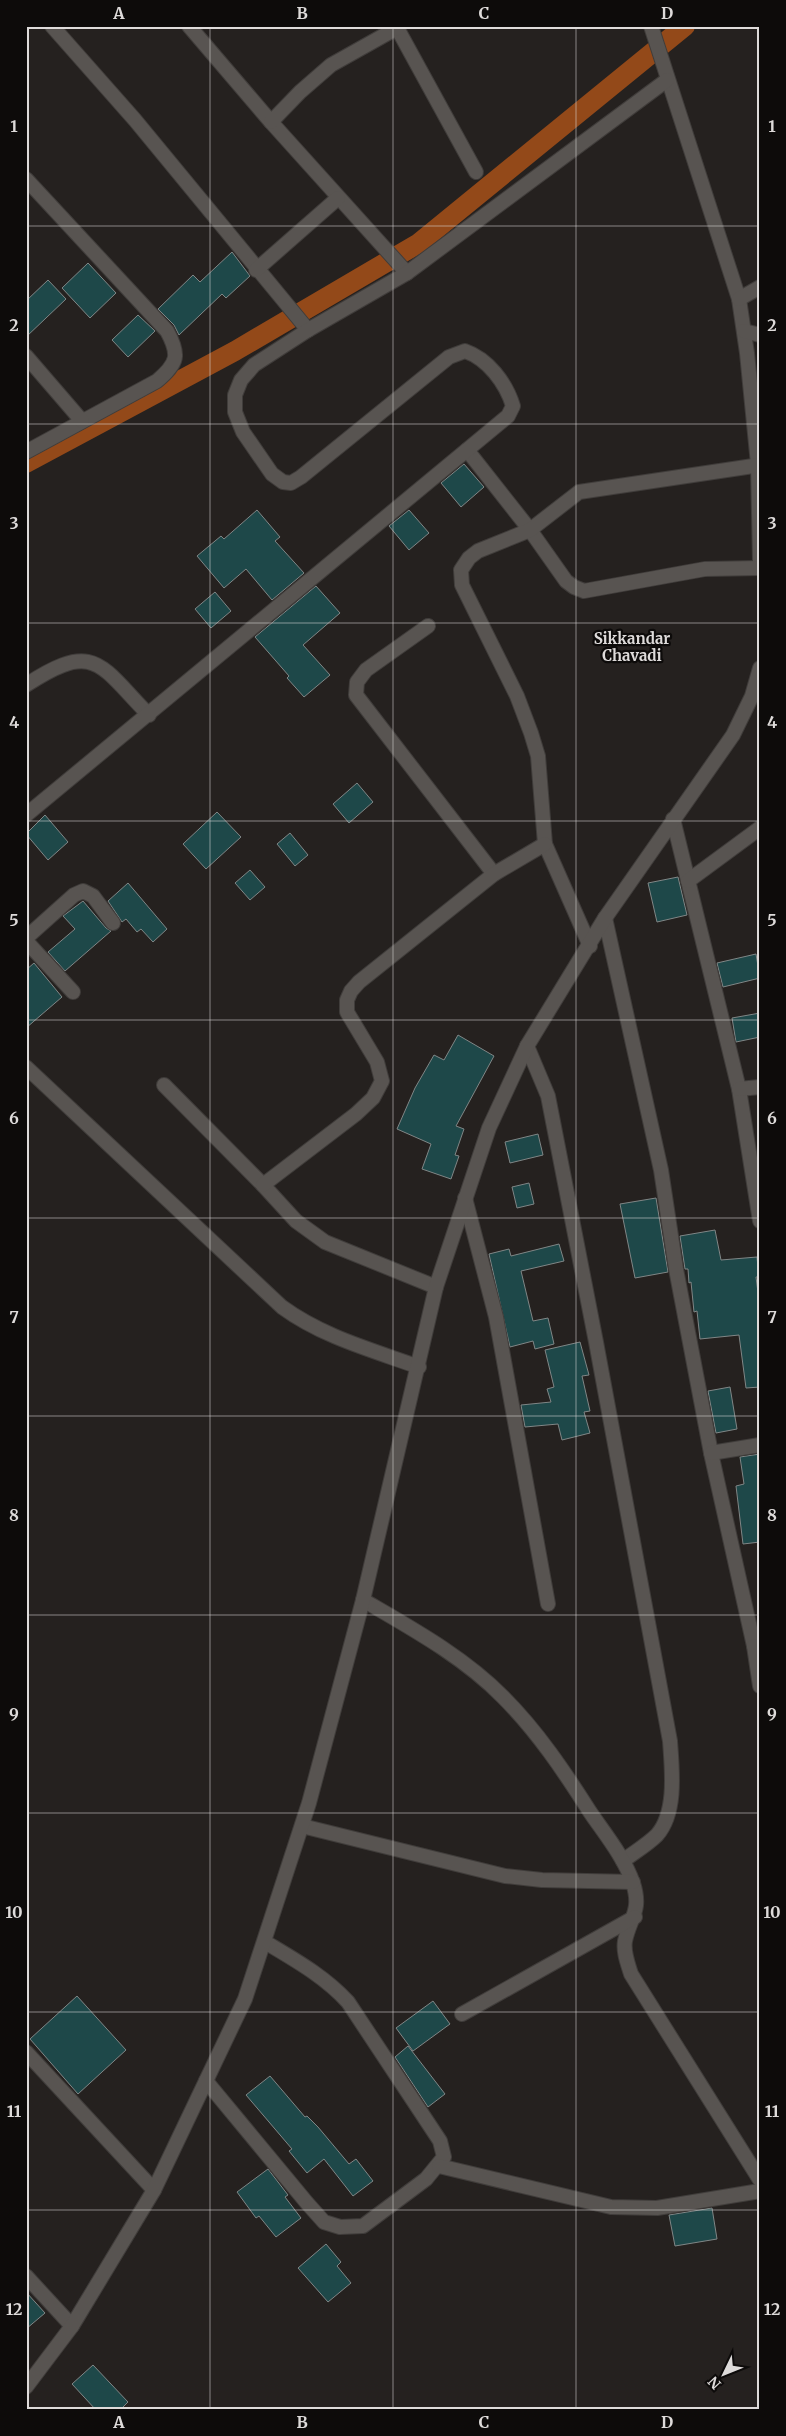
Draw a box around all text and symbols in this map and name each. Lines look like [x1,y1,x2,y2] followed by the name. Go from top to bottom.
[112,3,125,23] text: A
[296,3,308,23] text: B
[479,3,489,23] text: C
[661,3,673,23] text: D
[10,116,18,136] text: 1
[768,116,776,136] text: 1
[9,315,19,335] text: 2
[767,315,777,335] text: 2
[9,513,19,533] text: 3
[767,513,777,533] text: 3
[594,629,670,665] district label: Sikkandar Chavadi
[9,712,19,732] text: 4
[767,712,777,732] text: 4
[9,910,19,930] text: 5
[767,910,777,930] text: 5
[9,1108,19,1128] text: 6
[767,1108,777,1128] text: 6
[9,1307,19,1327] text: 7
[767,1307,777,1327] text: 7
[9,1505,19,1525] text: 8
[767,1505,777,1525] text: 8
[9,1704,19,1724] text: 9
[767,1704,777,1724] text: 9
[5,1902,23,1922] text: 10
[763,1902,781,1922] text: 10
[7,2101,22,2121] text: 11
[765,2101,780,2121] text: 11
[6,2299,22,2319] text: 12
[764,2299,780,2319] text: 12
[698,2348,748,2398] north arrow
[704,2373,725,2393] text: N
[112,2412,125,2432] text: A
[296,2412,308,2432] text: B
[479,2412,489,2432] text: C
[661,2412,673,2432] text: D

